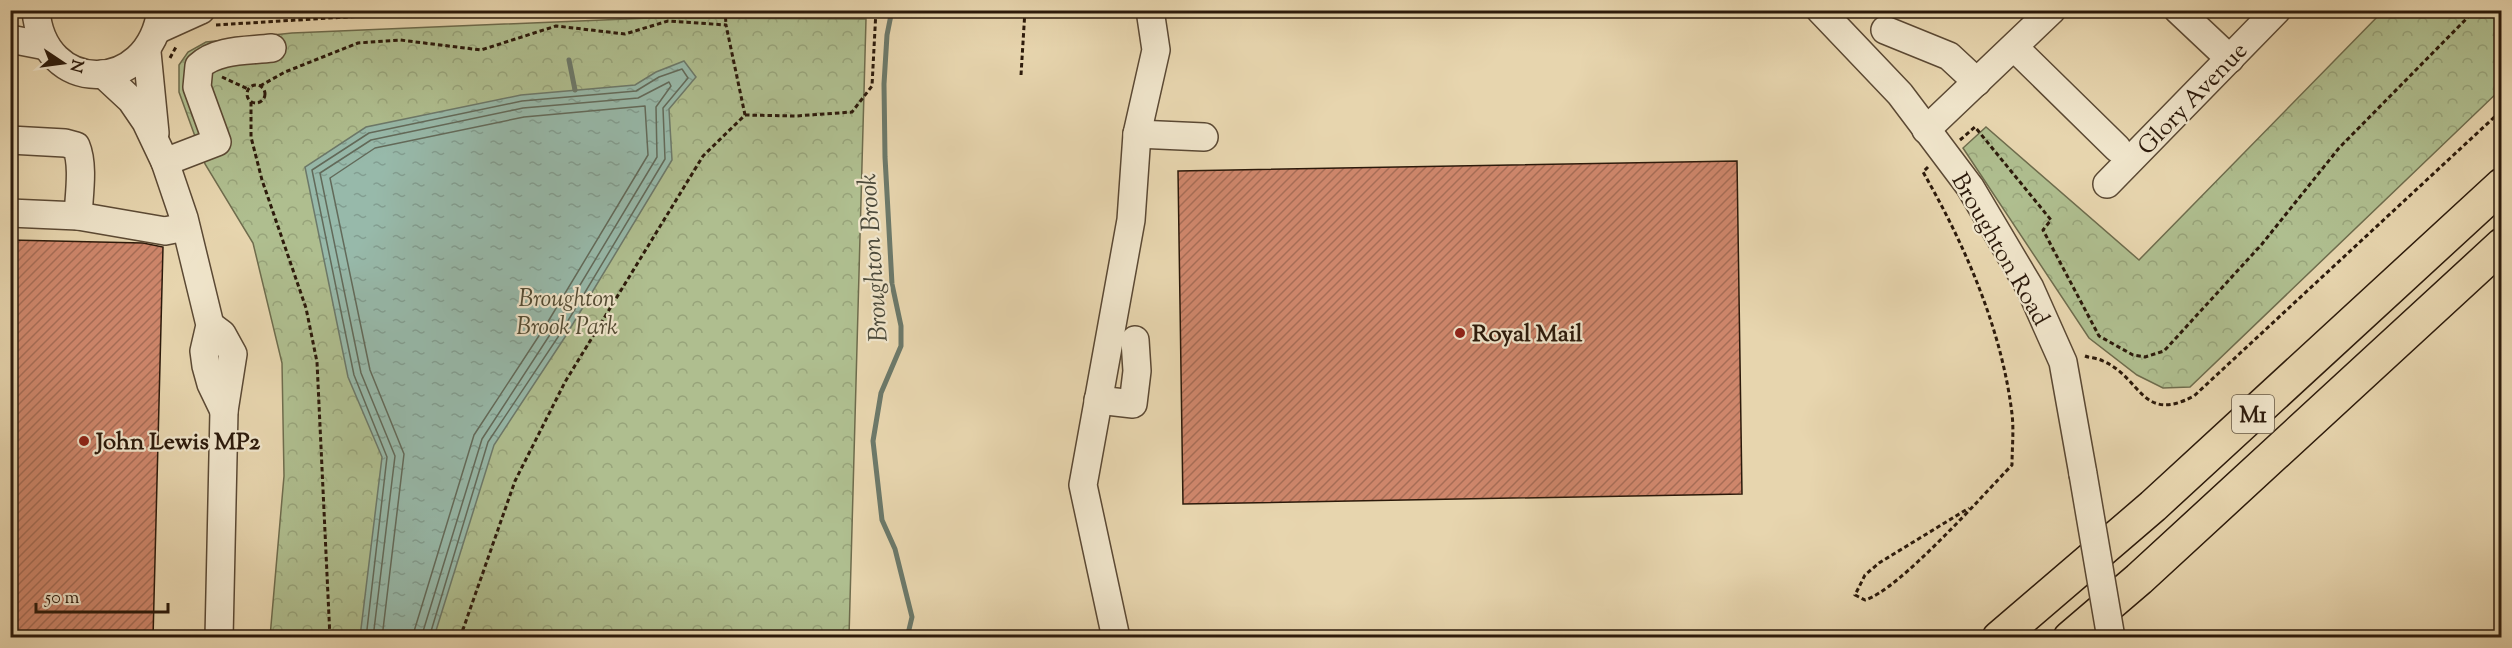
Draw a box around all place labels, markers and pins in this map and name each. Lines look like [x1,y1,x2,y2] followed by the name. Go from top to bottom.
[1472,318,1583,352] place label: Royal Mail
[1453,326,1467,340] marker: Royal Mail
[94,426,261,460] place label: John Lewis MP2
[77,434,91,448] marker: John Lewis MP2

